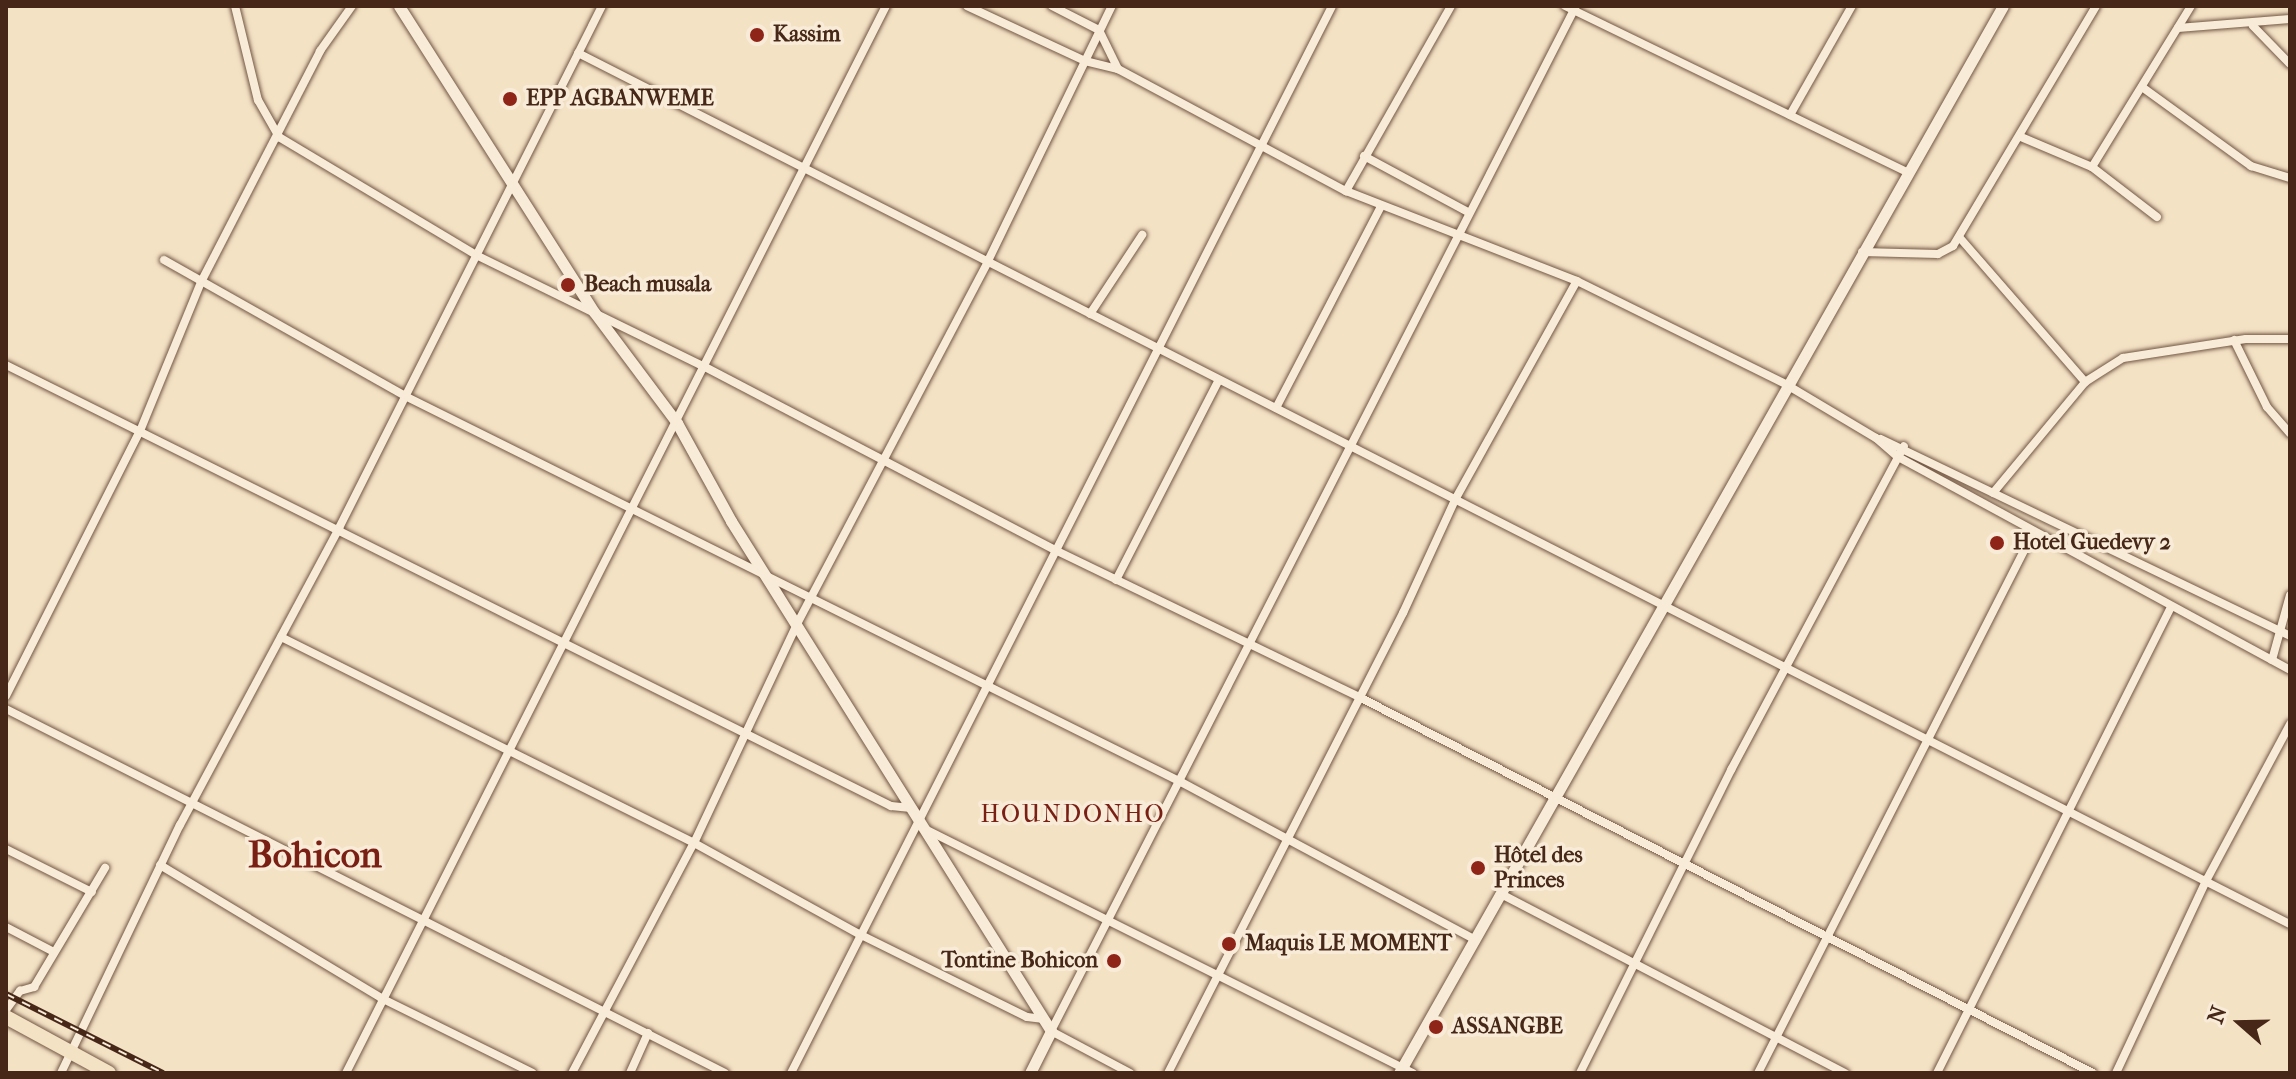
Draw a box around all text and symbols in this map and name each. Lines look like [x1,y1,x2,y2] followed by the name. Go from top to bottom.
[773,22,840,48] place label: Kassim
[748,26,766,44] marker: Kassim
[526,86,714,112] place label: EPP AGBANWEME
[501,90,519,108] marker: EPP AGBANWEME
[584,272,711,298] place label: Beach musala
[559,276,577,294] marker: Beach musala
[2013,530,2171,556] place label: Hotel Guedevy 2
[1988,534,2006,552] marker: Hotel Guedevy 2
[980,801,1166,829] district label: HOUNDONHO
[248,832,382,878] district label: Bohicon
[1494,842,1583,894] place label: Hôtel des Princes
[1469,859,1487,877] marker: Hôtel des Princes
[1245,931,1452,957] place label: Maquis LE MOMENT
[1220,935,1238,953] marker: Maquis LE MOMENT
[942,948,1098,974] place label: Tontine Bohicon
[1105,952,1123,970] marker: Tontine Bohicon
[2200,983,2280,1063] north arrow
[2202,1003,2233,1027] text: N
[1452,1014,1563,1040] place label: ASSANGBE
[1427,1018,1445,1036] marker: ASSANGBE

